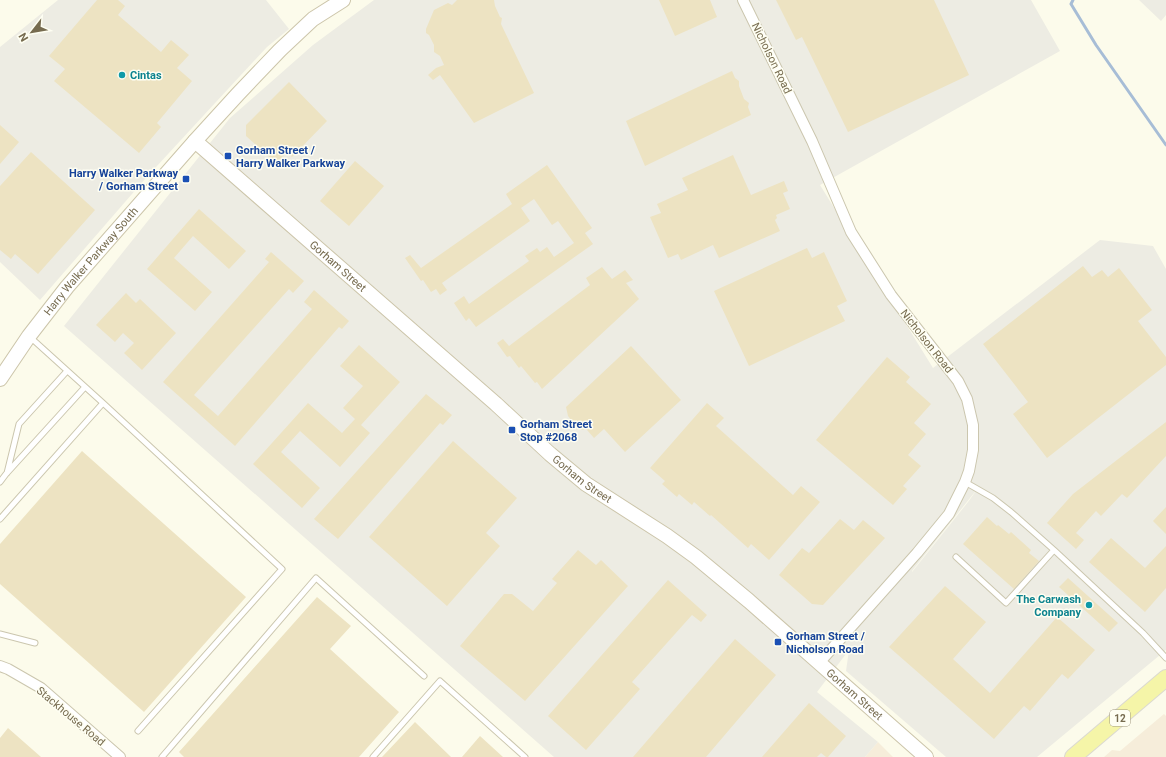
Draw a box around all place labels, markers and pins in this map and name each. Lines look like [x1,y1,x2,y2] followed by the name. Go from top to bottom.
[130,69,162,82] place label: Cintas
[117,70,127,80] marker: Cintas
[236,144,346,170] place label: Gorham Street / Harry Walker Parkway
[223,151,233,161] marker: Gorham Street / Harry Walker Parkway
[69,167,178,193] place label: Harry Walker Parkway / Gorham Street
[181,174,191,184] marker: Harry Walker Parkway / Gorham Street
[520,418,592,444] place label: Gorham Street Stop #2068
[507,425,517,435] marker: Gorham Street Stop #2068
[1016,593,1081,619] place label: The Carwash Company
[1084,600,1094,610] marker: The Carwash Company
[786,630,865,656] place label: Gorham Street / Nicholson Road
[773,637,783,647] marker: Gorham Street / Nicholson Road

